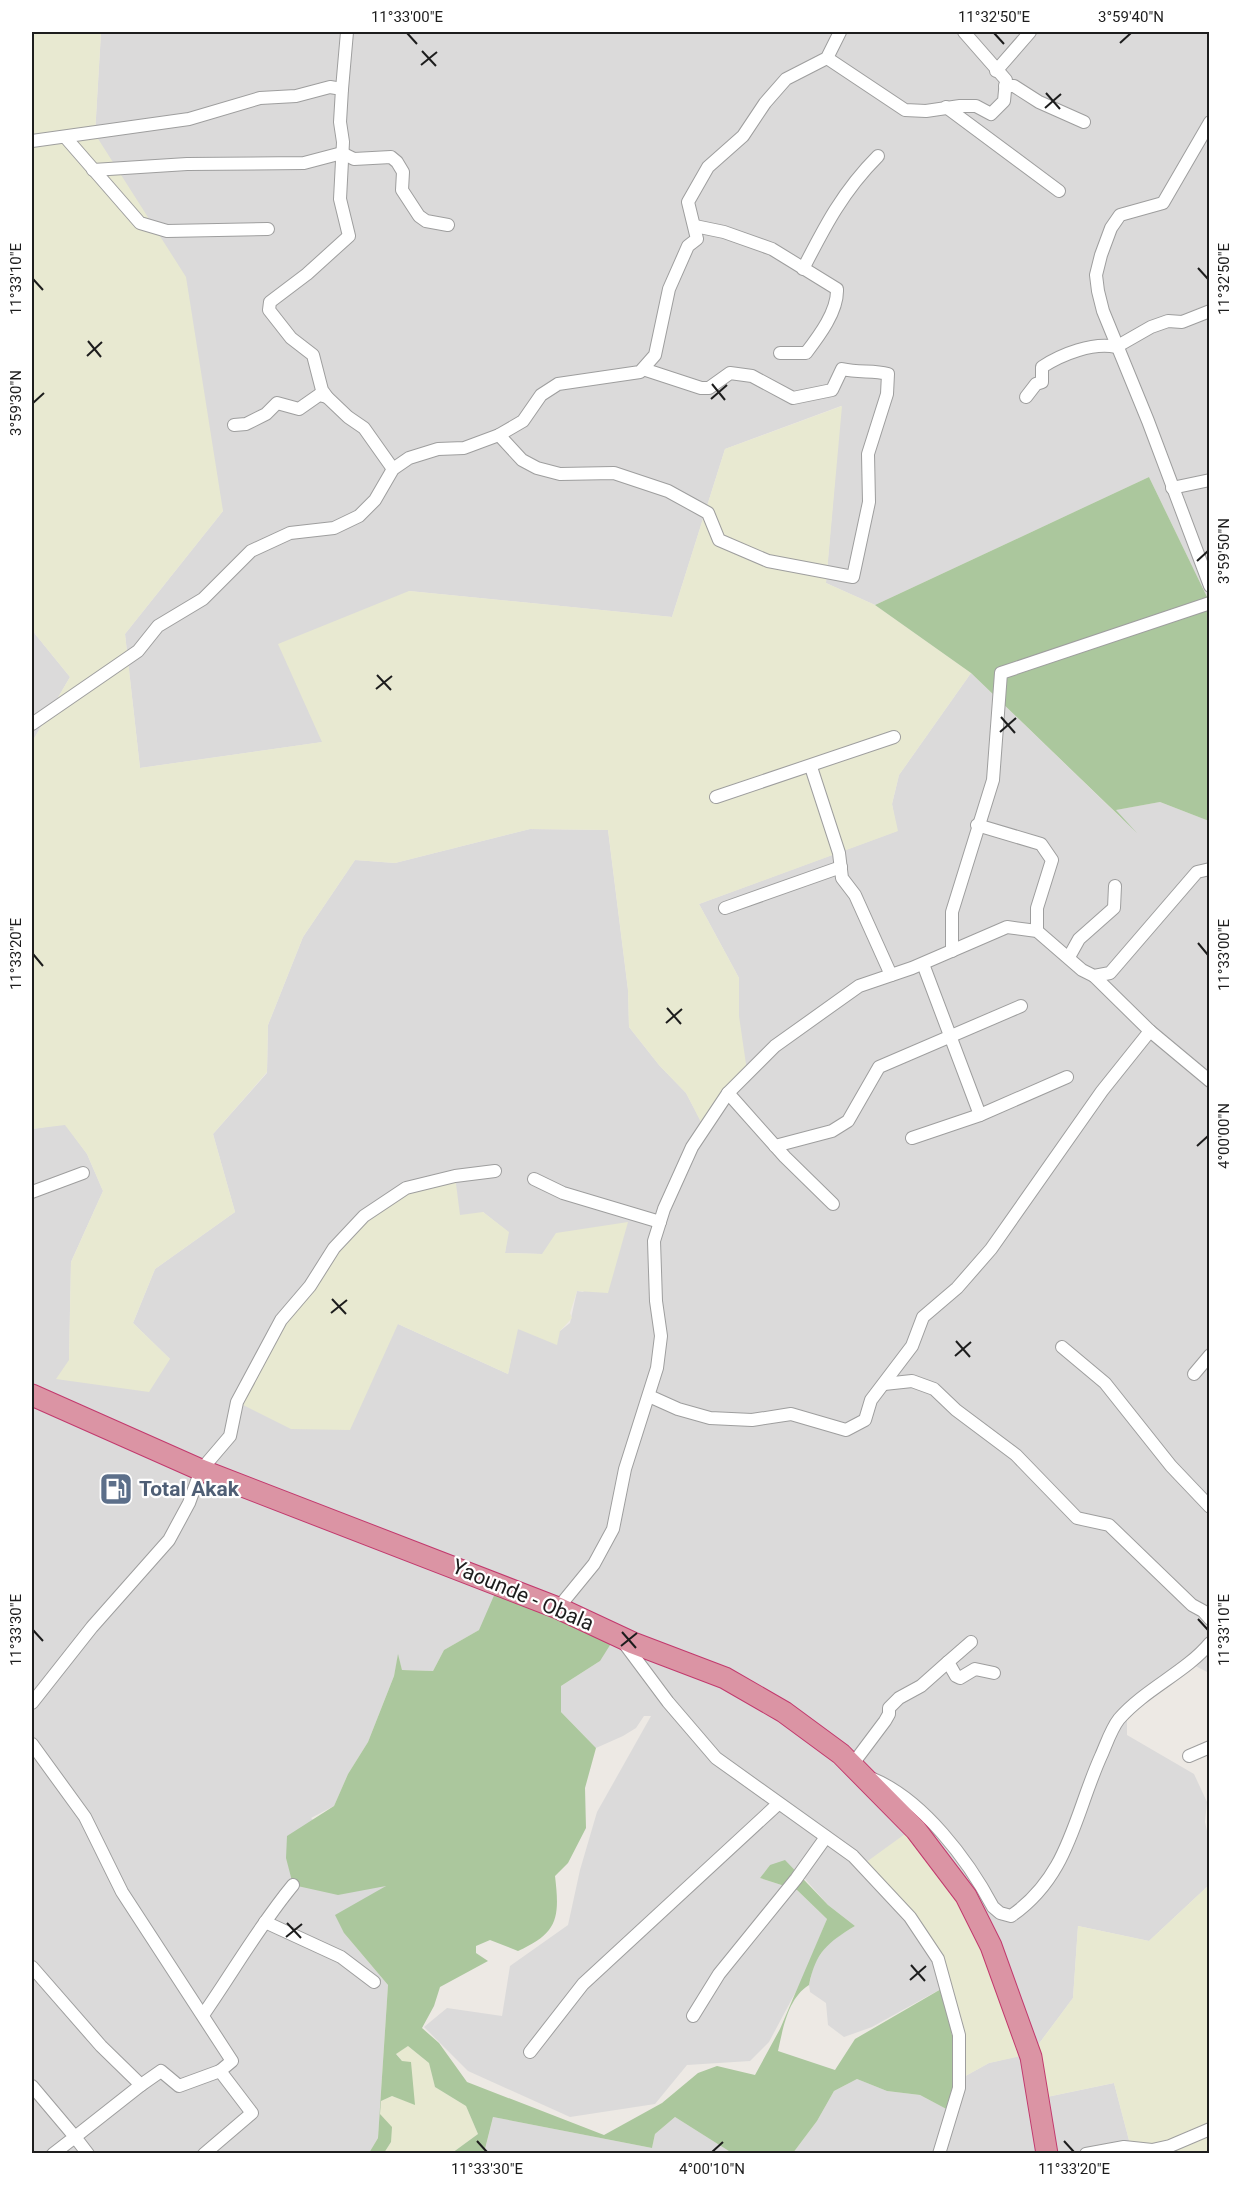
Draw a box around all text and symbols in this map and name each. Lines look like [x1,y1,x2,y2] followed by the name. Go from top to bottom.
[371,8,444,26] text: 11°33'00"E
[958,8,1031,26] text: 11°32'50"E
[1098,8,1164,26] text: 3°59'40"N
[7,242,25,315] text: 11°33'10"E
[1215,242,1233,315] text: 11°32'50"E
[7,370,25,436] text: 3°59'30"N
[1215,518,1233,584] text: 3°59'50"N
[7,917,25,990] text: 11°33'20"E
[1215,918,1233,991] text: 11°33'00"E
[1215,1103,1233,1169] text: 4°00'00"N
[98,1471,134,1507] fuel station icon: Total Akak
[139,1477,240,1501] place label: Total Akak
[448,1554,598,1636] street label: Yaounde - Obala
[7,1593,25,1666] text: 11°33'30"E
[1215,1593,1233,1666] text: 11°33'10"E
[451,2160,524,2178] text: 11°33'30"E
[679,2160,745,2178] text: 4°00'10"N
[1038,2160,1111,2178] text: 11°33'20"E

